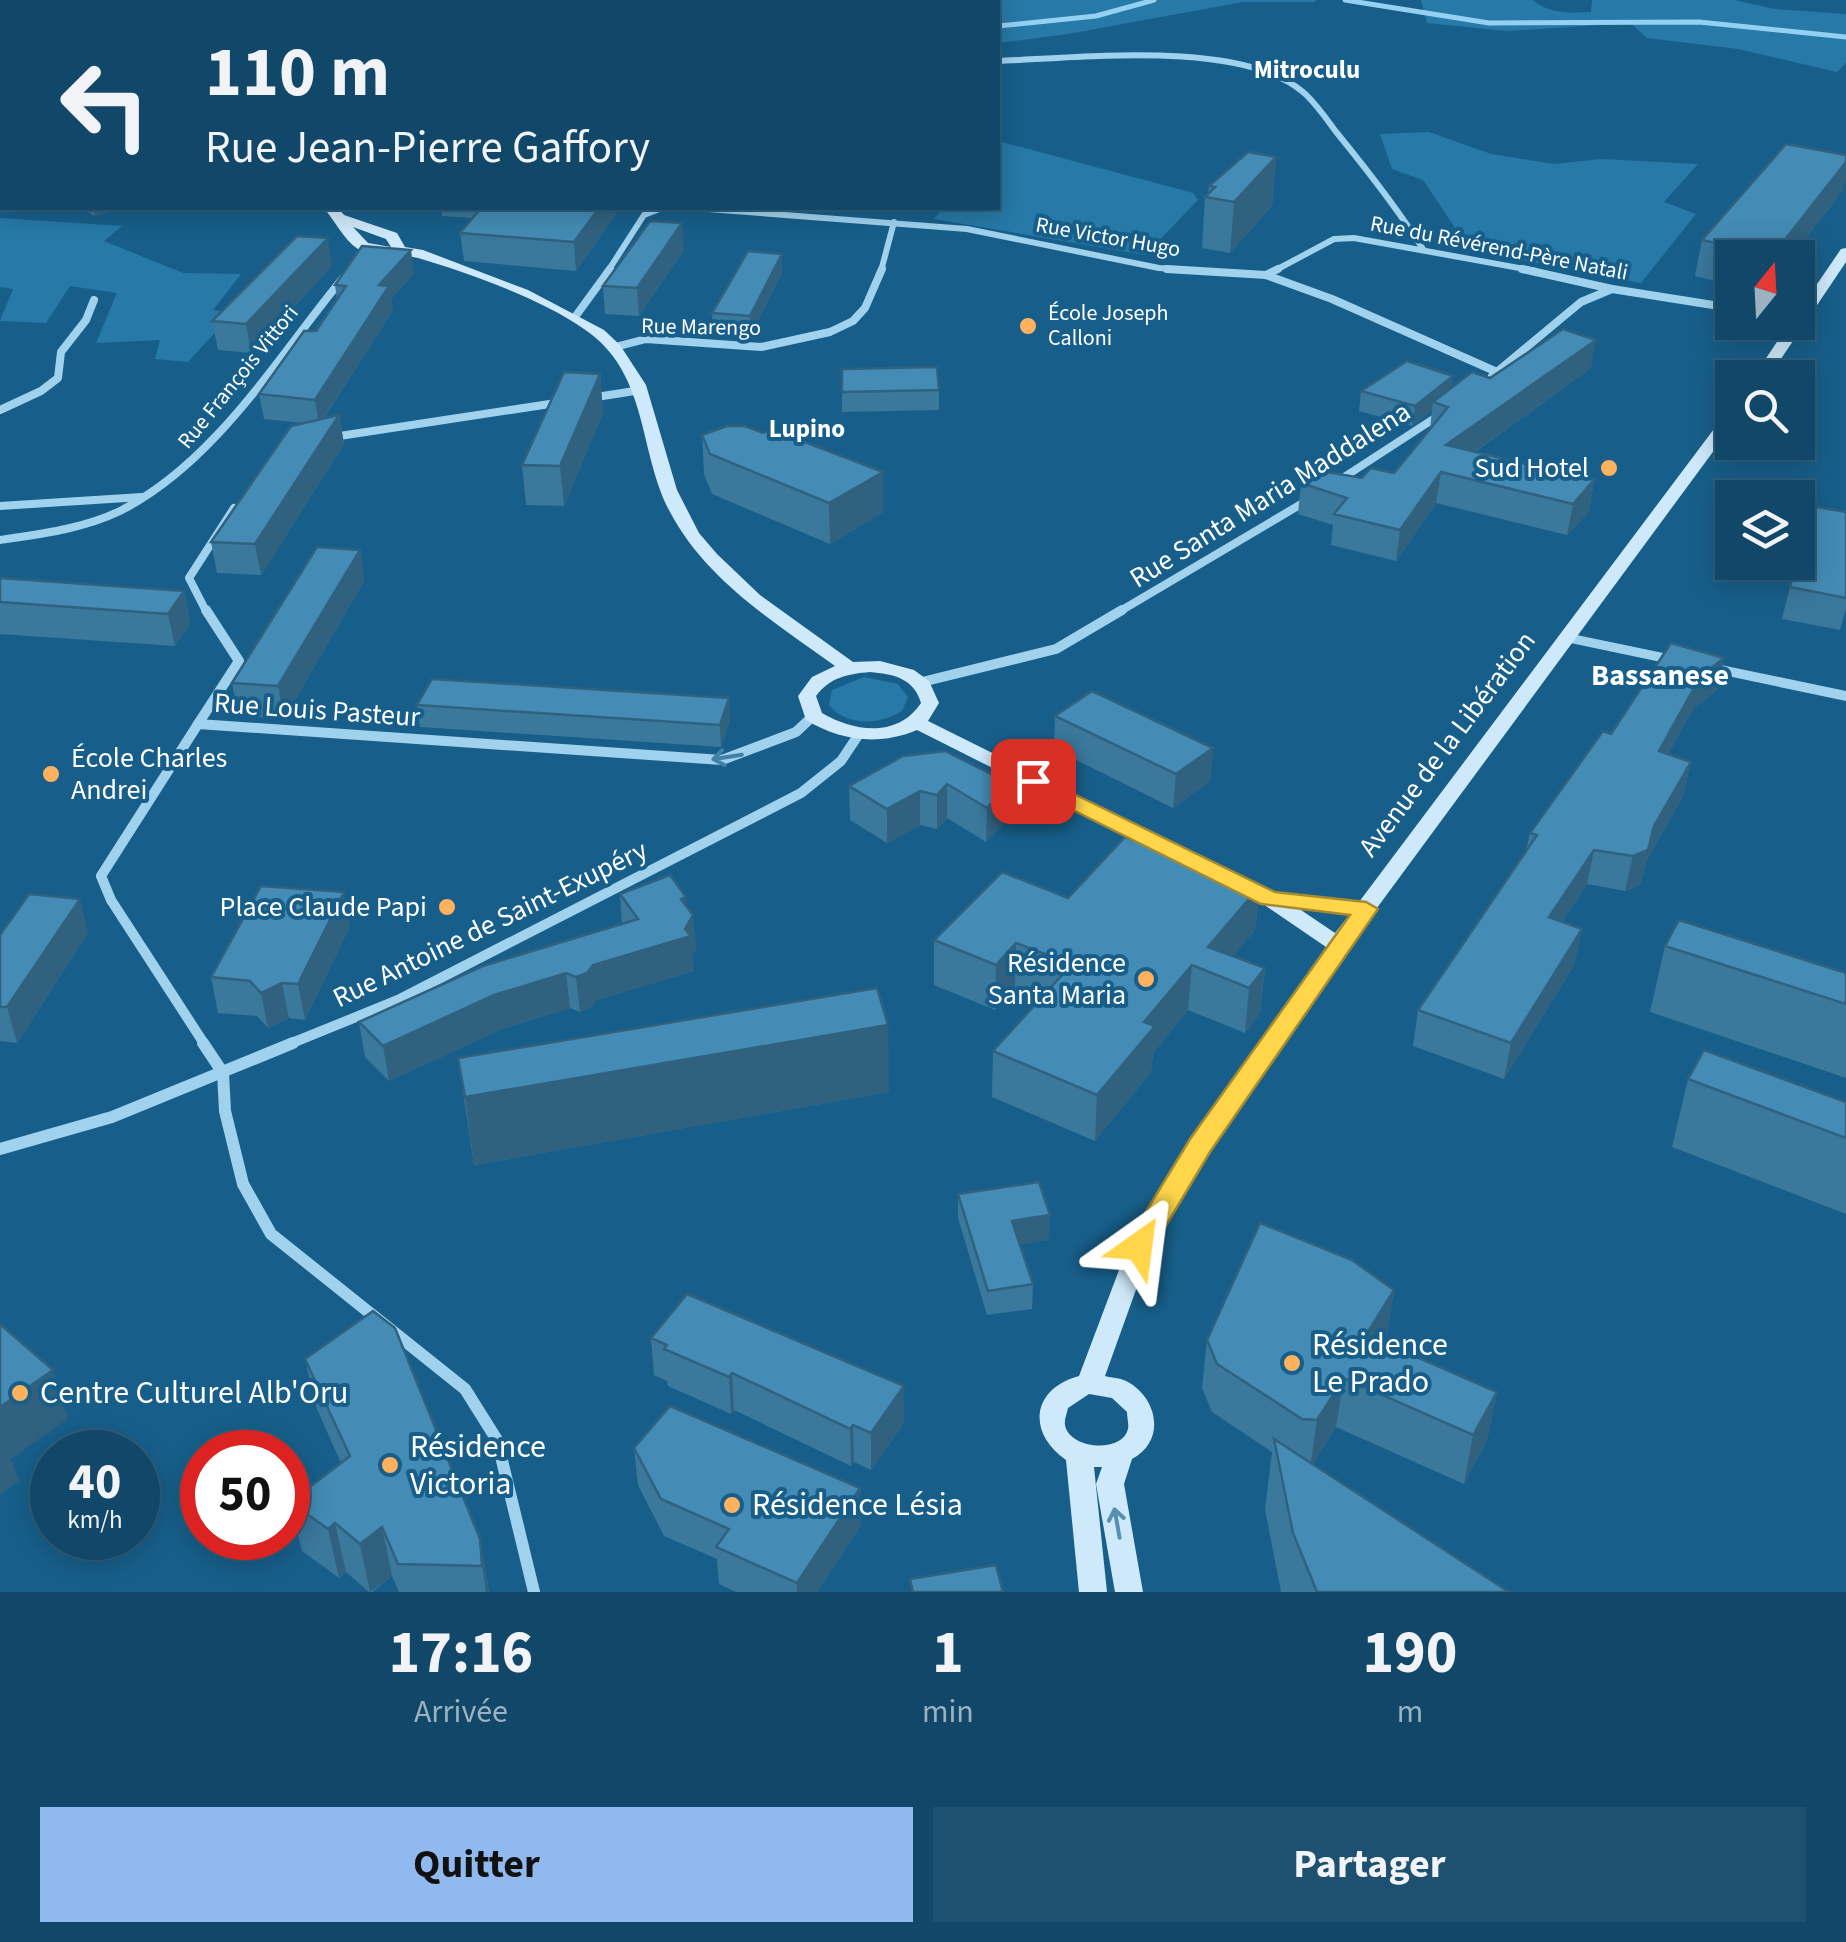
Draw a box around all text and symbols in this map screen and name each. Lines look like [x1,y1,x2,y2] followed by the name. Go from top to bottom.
[205,23,390,123] text: 110 m
[40,40,170,170] icon: left
[1254,52,1360,88] district label: Mitroculu
[205,116,650,180] text: Rue Jean-Pierre Gaffory
[1367,207,1631,289] street label: Rue du Révérend-Père Natali
[1033,209,1183,265] street label: Rue Victor Hugo
[1715,240,1815,340] north arrow
[1715,240,1815,580] map controls
[1048,297,1169,354] place label: École Joseph Calloni
[170,298,306,456] street label: Rue François Vittori
[641,310,761,344] street label: Rue Marengo
[1017,315,1039,337] marker: École Joseph Calloni
[1715,360,1815,460] button: search
[1122,392,1418,598] street label: Rue Santa Maria Maddalena
[769,411,845,447] district label: Lupino
[1475,448,1589,488] place label: Sud Hotel
[1598,457,1620,479] marker: Sud Hotel
[1715,480,1815,580] button: layers
[1349,623,1545,865] street label: Avenue de la Libération
[1591,654,1729,697] district label: Bassanese
[213,683,422,737] street label: Rue Louis Pasteur
[71,738,227,810] place label: École Charles Andrei
[991,739,1076,824] pin
[711,748,744,766] one-way arrow
[1006,754,1061,809] icon: arrive
[40,763,62,785] marker: École Charles Andrei
[326,830,654,1018] street label: Rue Antoine de Saint-Exupéry
[220,887,427,927] place label: Place Claude Papi
[436,896,458,918] marker: Place Claude Papi
[988,943,1126,1015] place label: Résidence Santa Maria
[1135,968,1157,990] marker: Résidence Santa Maria
[1087,1194,1191,1298] position arrow
[1312,1322,1448,1405] place label: Résidence Le Prado
[1281,1352,1303,1374] marker: Résidence Le Prado
[40,1370,349,1416] place label: Centre Culturel Alb'Oru
[9,1382,31,1404] marker: Centre Culturel Alb'Oru
[410,1424,546,1507] place label: Résidence Victoria
[180,1430,310,1560] speed limit sign: 50
[69,1447,121,1518] text: 40
[379,1454,401,1476] marker: Résidence Victoria
[752,1482,963,1528] place label: Résidence Lésia
[721,1494,743,1516] marker: Résidence Lésia
[67,1502,123,1538] text: km/h
[1107,1507,1126,1540] one-way arrow
[389,1611,533,1696] text: 17:16
[932,1611,964,1696] text: 1
[1362,1611,1457,1696] text: 190
[414,1689,508,1735] text: Arrivée
[922,1689,974,1735] text: min
[1397,1689,1423,1735] text: m
[40,1807,913,1922] button: Quitter
[933,1807,1806,1922] button: Partager

